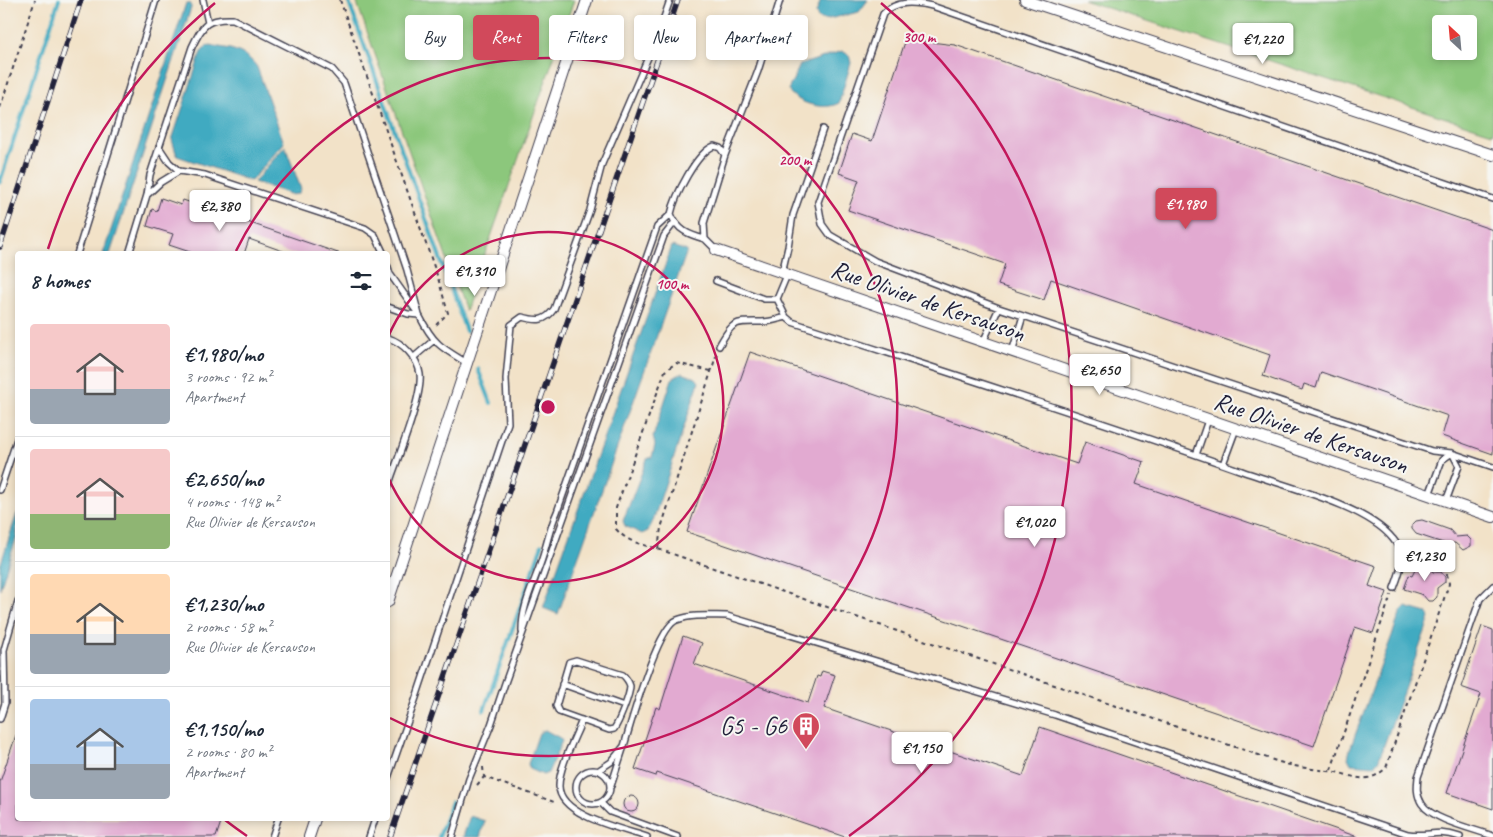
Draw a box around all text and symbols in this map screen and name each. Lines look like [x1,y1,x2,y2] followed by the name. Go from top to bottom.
[405,15,463,60] chip: Buy
[473,15,539,60] chip: Rent
[549,15,624,60] chip: Filters
[634,15,696,60] chip: New
[706,15,808,60] chip: Apartment
[1432,15,1478,60] north arrow
[1432,15,1477,60] map controls
[1222,22,1304,65] pin: €1,220
[903,28,937,47] text: 300 m
[1243,29,1283,49] text: €1,220
[779,151,813,170] text: 200 m
[1145,188,1227,230] pin: €1,980
[179,190,261,232] pin: €2,380
[1167,194,1205,214] text: €1,980
[200,196,240,216] text: €2,380
[827,253,1030,349] street label: Rue Olivier de Kersauson
[434,254,516,297] pin: €1,310
[455,261,495,281] text: €1,310
[347,267,375,295] icon: filters
[30,268,89,294] text: 8 homes
[656,275,690,294] text: 100 m
[185,341,263,367] text: €1,980/mo
[70,344,130,404] icon: home
[1059,354,1141,396] pin: €2,650
[1080,360,1120,380] text: €2,650
[185,367,271,387] text: 3 rooms · 92 m²
[1210,385,1413,481] street label: Rue Olivier de Kersauson
[185,387,244,407] text: Apartment
[539,398,557,416] centre of rings
[185,466,263,492] text: €2,650/mo
[70,469,130,529] icon: home
[185,492,279,512] text: 4 rooms · 148 m²
[994,506,1076,548] pin: €1,020
[185,512,315,532] text: Rue Olivier de Kersauson
[1015,512,1055,532] text: €1,020
[1384,540,1466,582] pin: €1,230
[1405,546,1445,566] text: €1,230
[185,591,263,617] text: €1,230/mo
[70,594,130,654] icon: home
[185,617,271,637] text: 2 rooms · 58 m²
[185,637,315,657] text: Rue Olivier de Kersauson
[720,710,788,742] place label: G5 - G6
[791,711,821,750] building icon: G5 - G6
[185,716,263,742] text: €1,150/mo
[70,719,130,779] icon: home
[881,732,963,774] pin: €1,150
[903,738,941,758] text: €1,150
[185,742,271,762] text: 2 rooms · 80 m²
[185,762,244,782] text: Apartment

